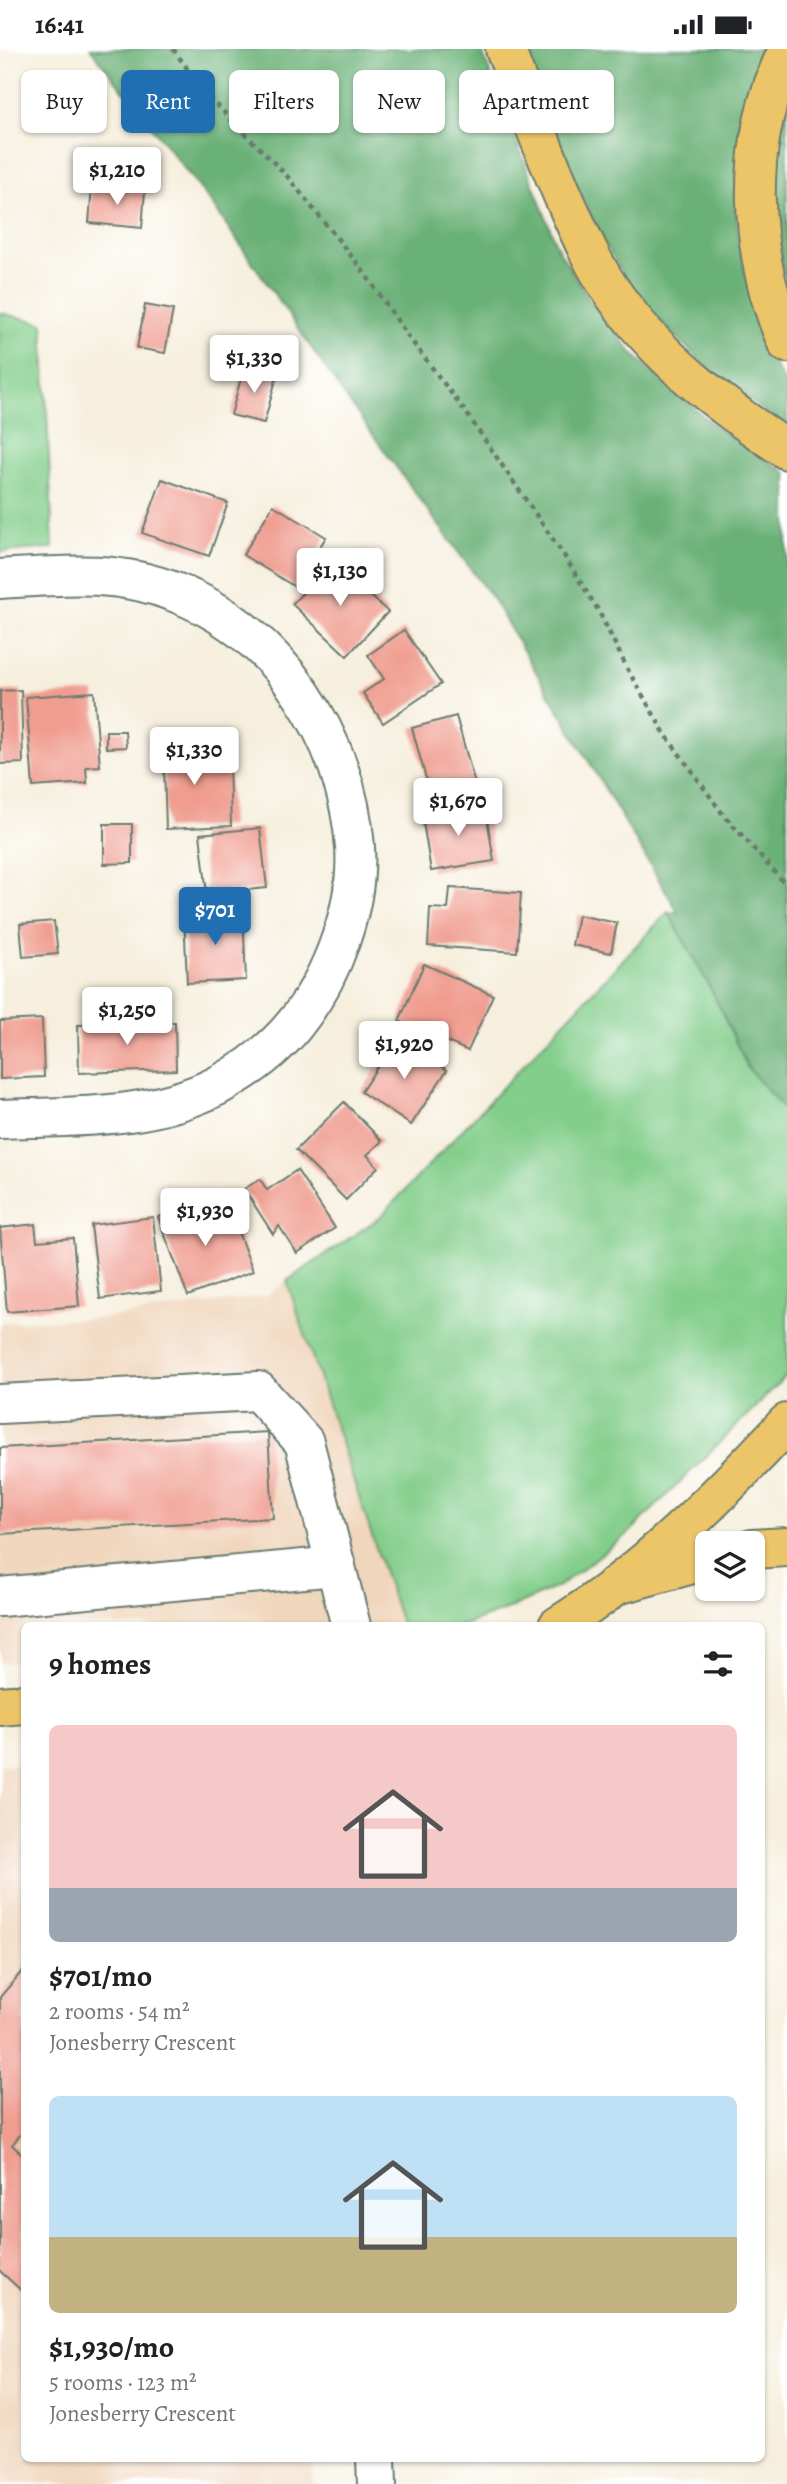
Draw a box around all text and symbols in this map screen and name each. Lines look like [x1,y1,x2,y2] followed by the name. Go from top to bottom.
[35,7,84,42] text: 16:41
[21,70,107,133] chip: Buy
[121,70,215,133] chip: Rent
[229,70,339,133] chip: Filters
[353,70,445,133] chip: New
[459,70,614,133] chip: Apartment
[60,148,174,207] pin: $1,210
[89,154,145,185] text: $1,210
[197,335,311,395] pin: $1,330
[226,342,282,373] text: $1,330
[283,549,397,608] pin: $1,130
[313,555,367,586] text: $1,130
[137,727,251,787] pin: $1,330
[166,734,222,765] text: $1,330
[401,779,515,838] pin: $1,670
[429,785,487,816] text: $1,670
[174,887,256,947] pin: $701
[195,894,235,925] text: $701
[70,988,184,1047] pin: $1,250
[98,994,156,1025] text: $1,250
[347,1021,461,1081] pin: $1,920
[375,1028,433,1059] text: $1,920
[148,1189,262,1248] pin: $1,930
[176,1195,234,1226] text: $1,930
[695,1531,765,1601] map controls
[695,1531,765,1601] button: layers
[49,1644,151,1684] text: 9 homes
[699,1645,737,1683] icon: filters
[330,1771,456,1897] icon: home
[49,1956,152,1996] text: $701/mo
[49,1996,190,2027] text: 2 rooms · 54 m²
[49,2027,236,2058] text: Jonesberry Crescent
[330,2142,456,2268] icon: home
[49,2327,174,2367] text: $1,930/mo
[49,2367,197,2398] text: 5 rooms · 123 m²
[49,2398,236,2429] text: Jonesberry Crescent

